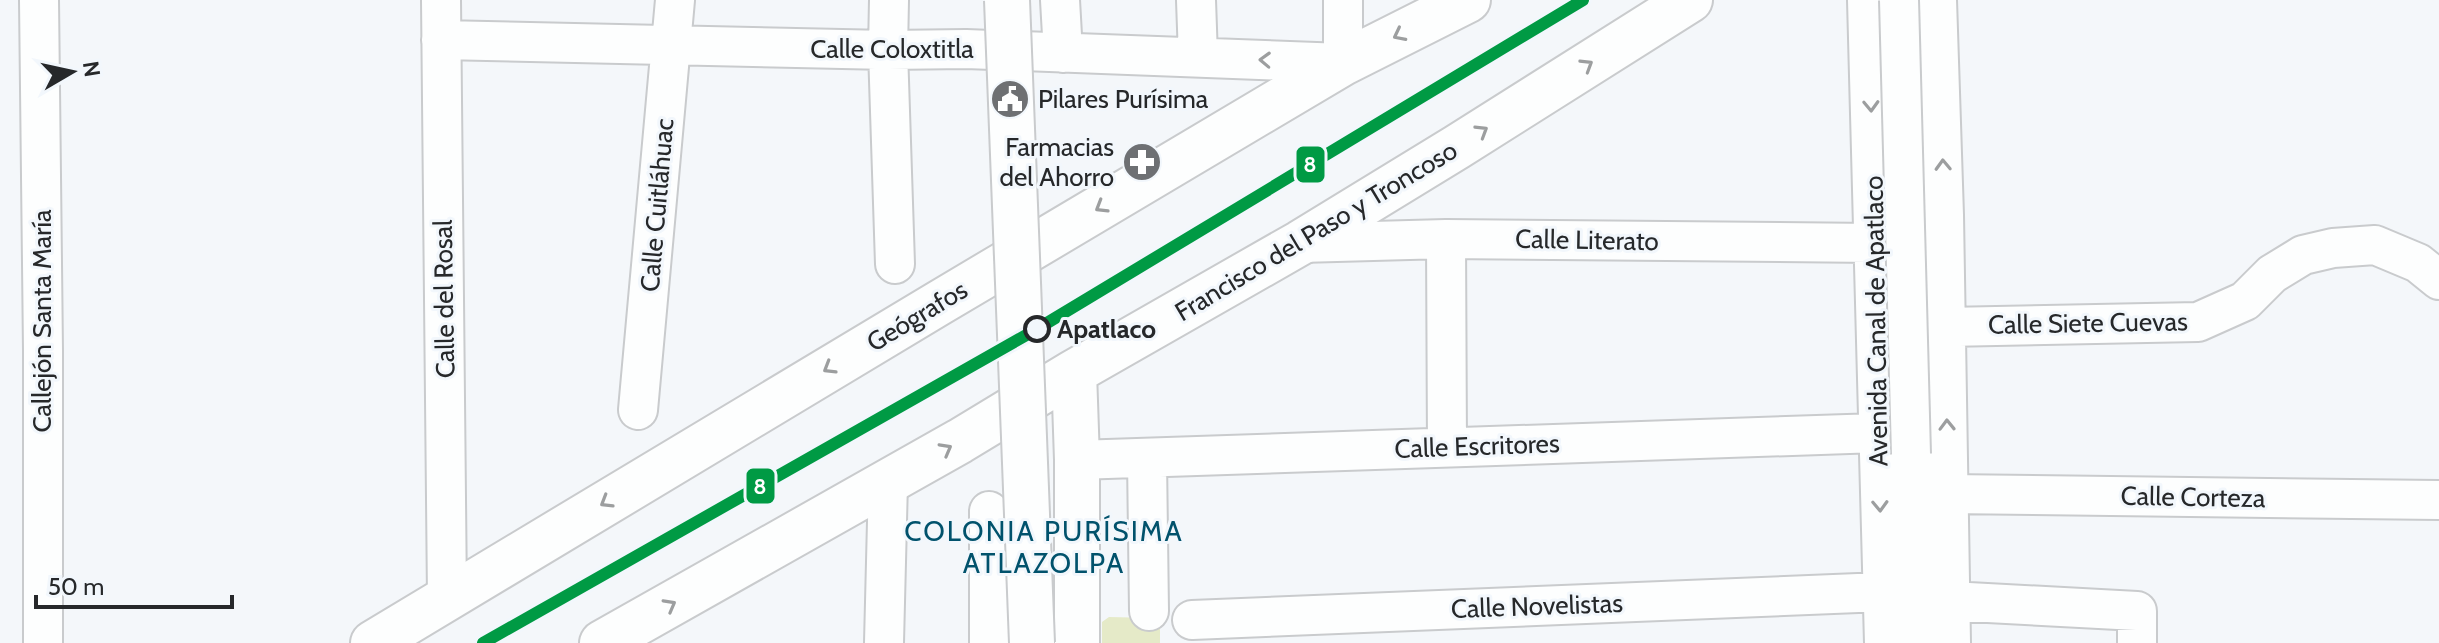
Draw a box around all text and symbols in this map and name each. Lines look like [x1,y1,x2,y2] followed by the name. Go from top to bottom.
[1392,25,1407,41] one-way arrow
[32,32,112,112] north arrow
[810,33,974,65] street label: Calle Coloxtitla
[1258,51,1271,68] one-way arrow
[77,59,106,79] text: N
[1578,59,1593,74] one-way arrow
[989,78,1031,120] public building icon: Pilares Purísima
[1038,83,1209,115] place label: Pilares Purísima
[1862,100,1880,113] one-way arrow
[633,117,681,293] street label: Calle Cuitláhuac
[1473,126,1488,141] one-way arrow
[999,131,1114,193] place label: Farmacias del Ahorro
[1169,134,1463,328] street label: Francisco del Paso y Troncoso
[1121,141,1163,183] pharmacy icon: Farmacias del Ahorro
[1295,145,1326,184] line badge: 8
[1303,151,1317,178] text: 8
[1934,158,1951,171] one-way arrow
[1857,175,1895,467] street label: Avenida Canal de Apatlaco
[1095,197,1110,213] one-way arrow
[26,209,58,432] street label: Callejón Santa María
[427,220,461,378] street label: Calle del Rosal
[1515,223,1659,257] street label: Calle Literato
[861,273,973,358] street label: Geógrafos
[1988,305,2188,341] street label: Calle Siete Cuevas
[1057,313,1156,345] place label: Apatlaco
[1024,316,1050,342] marker: Apatlaco
[823,359,838,374] one-way arrow
[1938,418,1956,431] one-way arrow
[1394,427,1560,465] street label: Calle Escritores
[937,444,952,459] one-way arrow
[745,467,776,505] line badge: 8
[753,473,767,500] text: 8
[2120,480,2266,514] street label: Calle Corteza
[600,493,615,508] one-way arrow
[1872,500,1889,513] one-way arrow
[904,514,1184,580] district label: COLONIA PURÍSIMA ATLAZOLPA
[36,559,232,609] scale bar
[48,572,104,601] text: 50 m
[1450,587,1624,625] street label: Calle Novelistas
[662,599,676,615] one-way arrow

